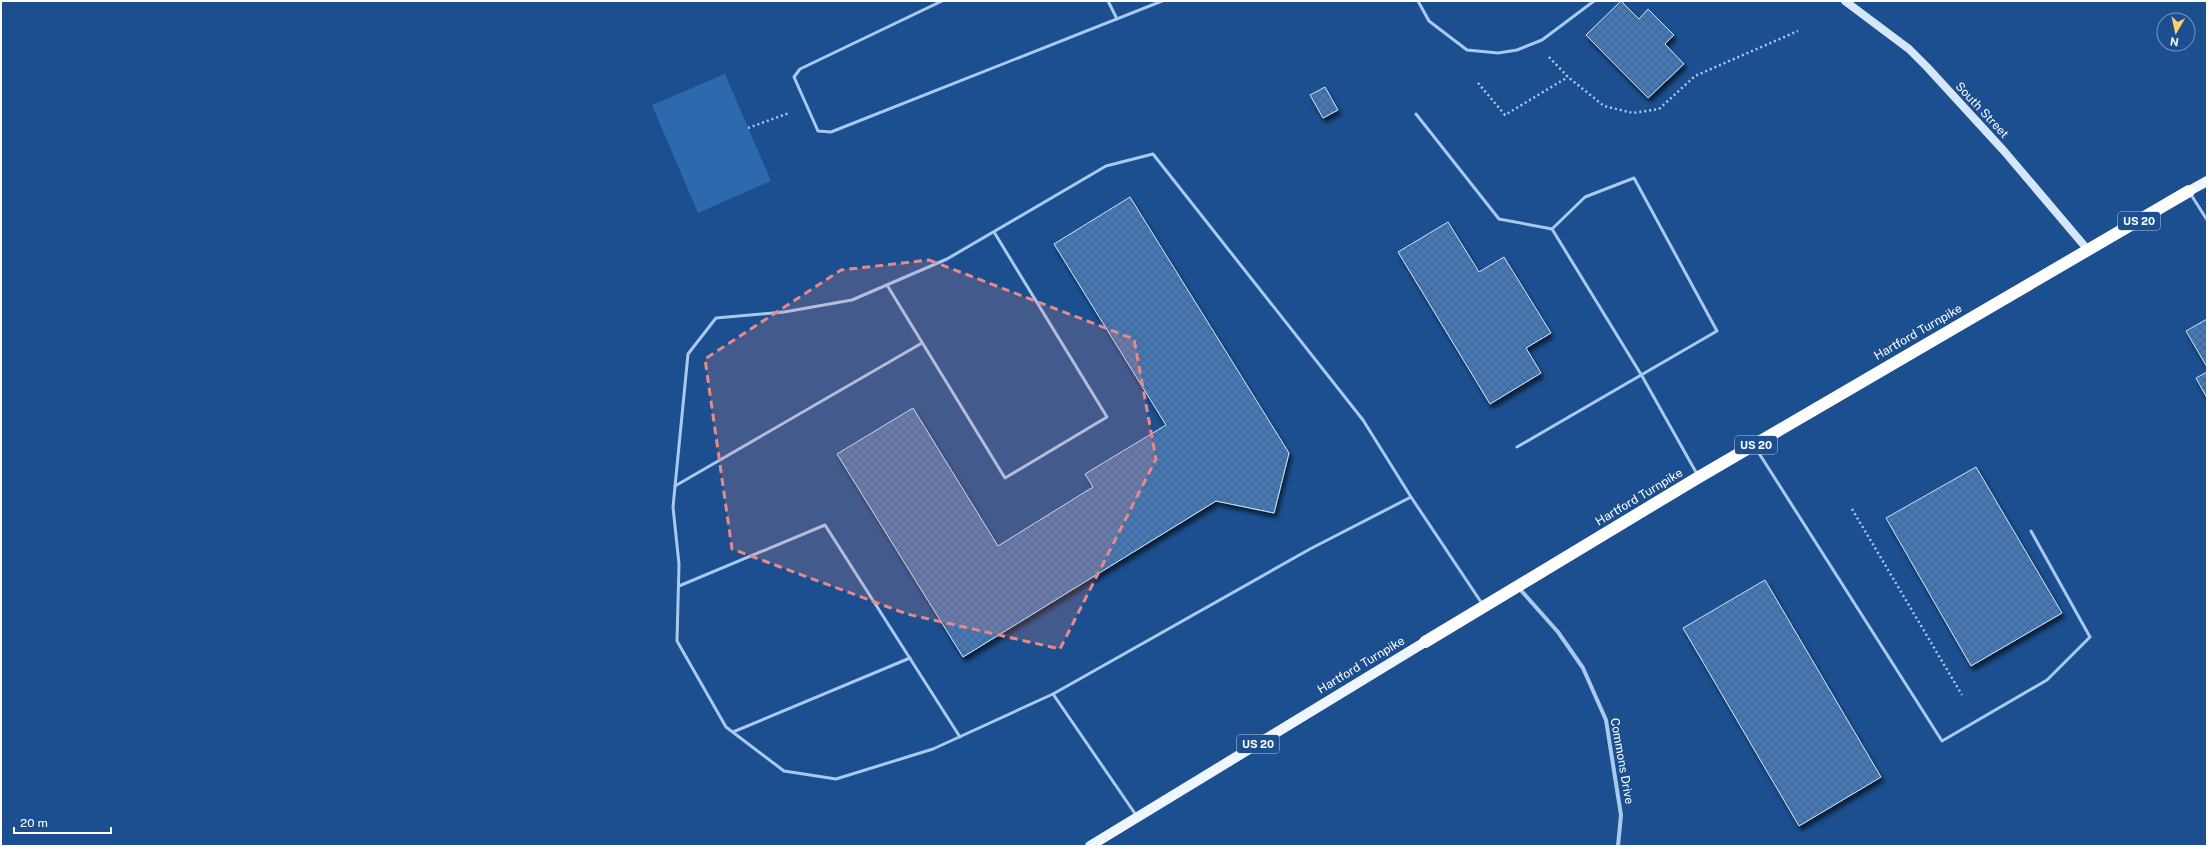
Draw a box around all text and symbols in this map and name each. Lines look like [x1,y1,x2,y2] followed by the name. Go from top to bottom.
[2156,12,2196,52] north arrow
[2169,35,2180,48] text: N
[1953,79,2012,141] street label: South Street
[2118,212,2160,230] road number: US 20
[1872,301,1965,363] street label: Hartford Turnpike
[1735,436,1777,454] road number: US 20
[1593,465,1685,529] street label: Hartford Turnpike
[1315,633,1407,697] street label: Hartford Turnpike
[1608,717,1636,805] street label: Commons Drive
[1237,735,1279,753] road number: US 20
[14,809,111,835] scale bar
[20,816,48,830] text: 20 m

